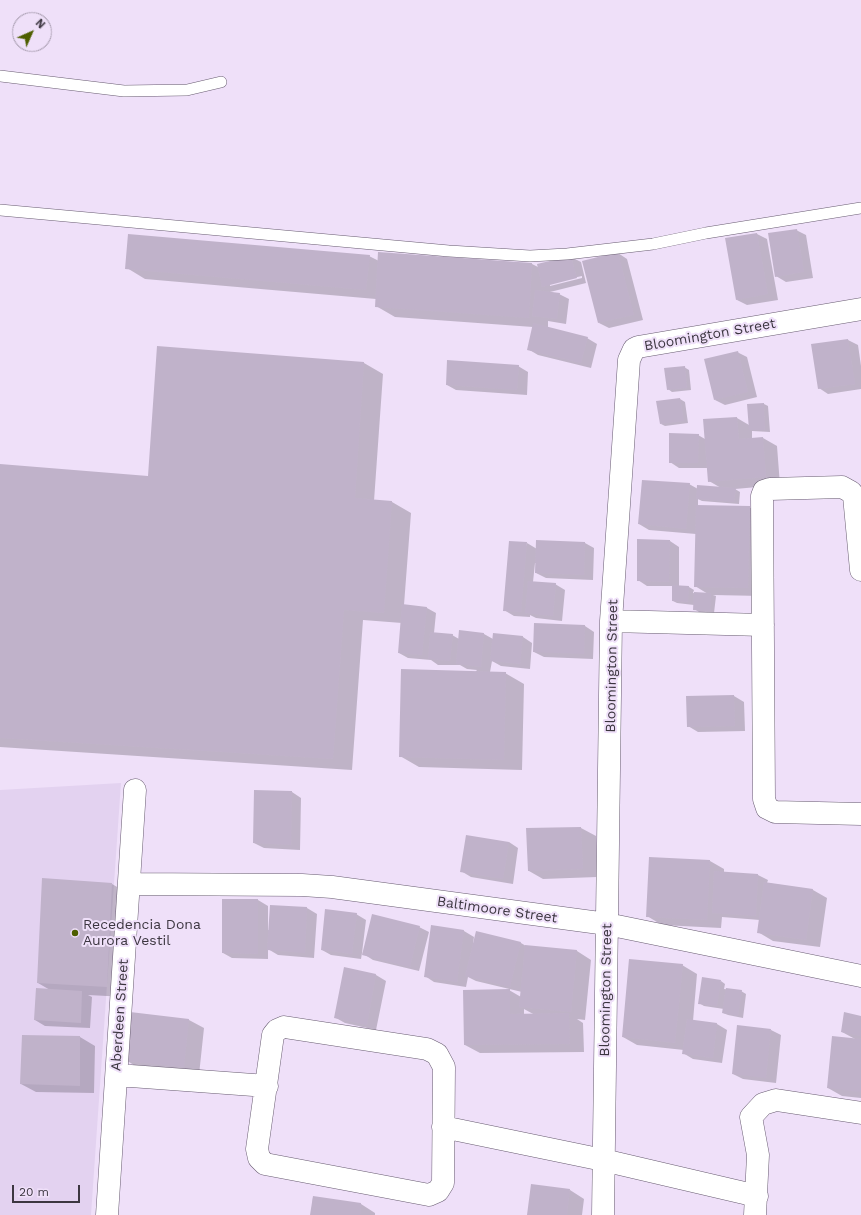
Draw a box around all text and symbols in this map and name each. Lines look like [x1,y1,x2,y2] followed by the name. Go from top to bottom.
[12,12,52,52] north arrow
[33,16,48,31] text: N
[643,315,777,355] street label: Bloomington Street
[602,599,622,733] street label: Bloomington Street
[436,893,558,927] street label: Baltimoore Street
[83,917,201,950] place label: Recedencia Dona Aurora Vestil
[596,923,616,1057] street label: Bloomington Street
[70,928,80,938] marker: Recedencia Dona Aurora Vestil
[108,959,132,1071] street label: Aberdeen Street
[14,1177,82,1203] scale bar
[19,1185,49,1199] text: 20 m

